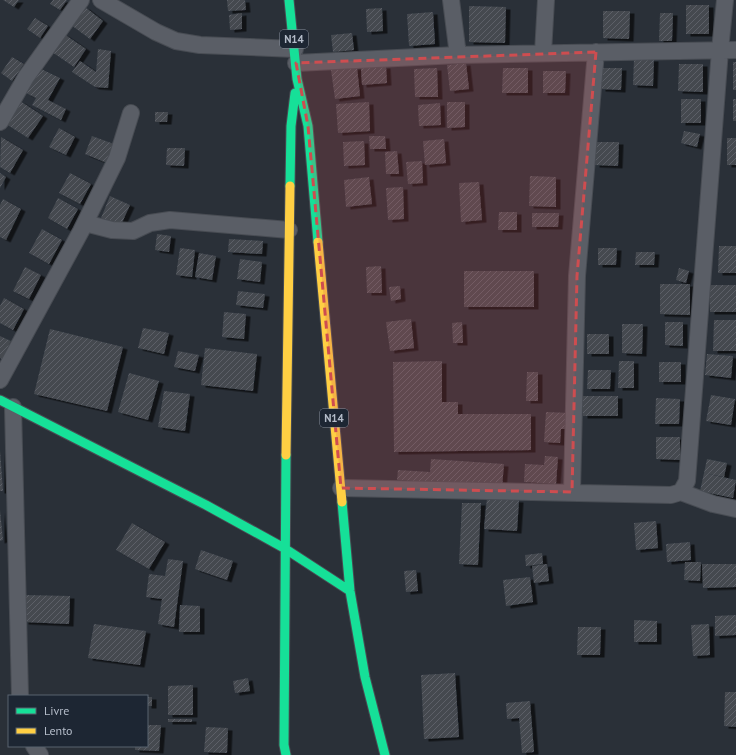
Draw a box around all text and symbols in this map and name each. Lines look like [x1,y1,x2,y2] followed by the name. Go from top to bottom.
[280,30,308,48] road number: N14
[320,409,348,427] road number: N14
[8,695,148,747] legend
[44,703,69,718] text: Livre
[44,723,73,738] text: Lento

